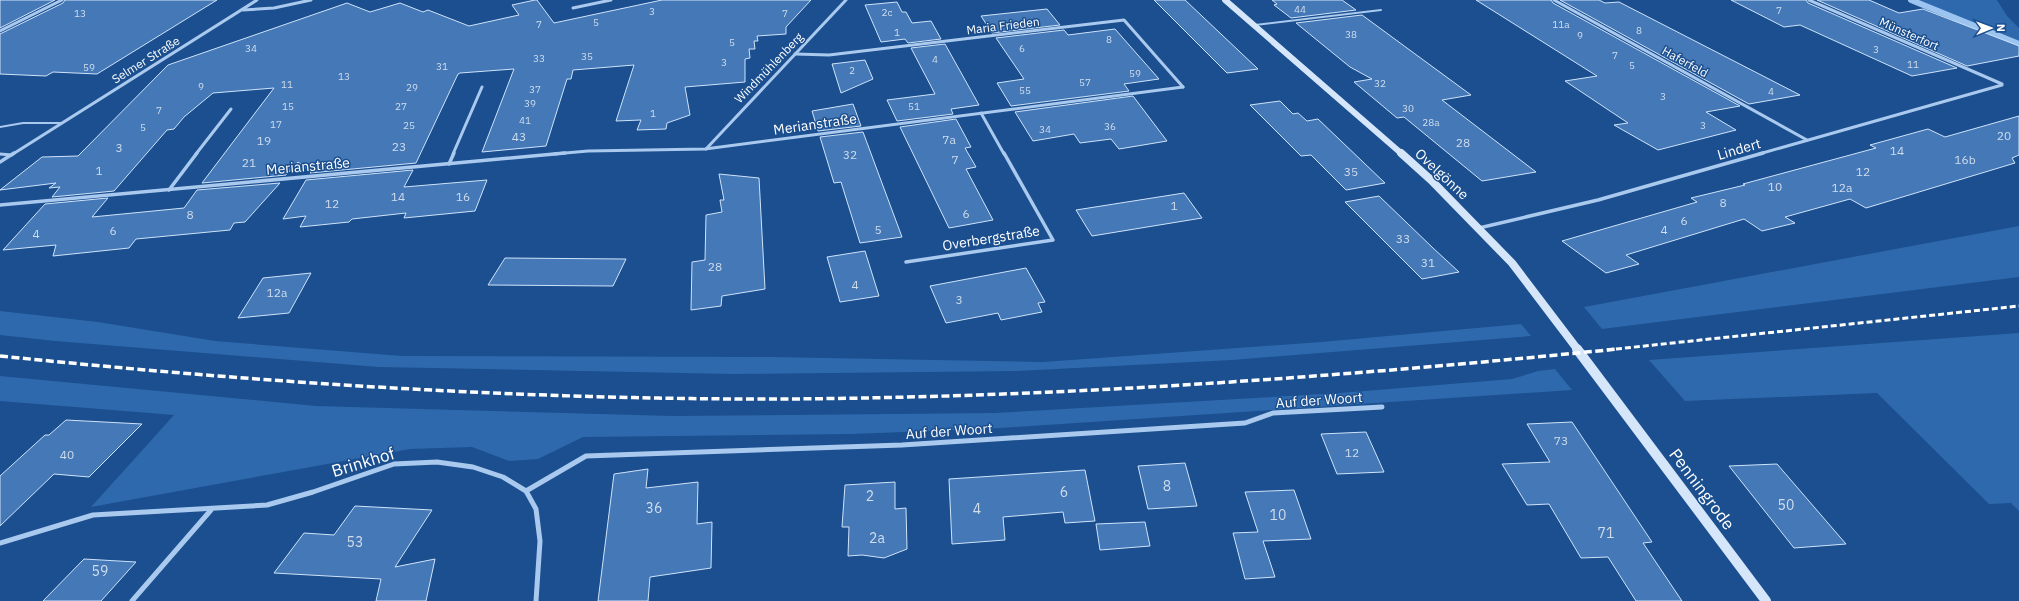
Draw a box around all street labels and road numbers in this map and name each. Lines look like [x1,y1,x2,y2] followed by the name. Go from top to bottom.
[965,14,1040,37] street label: Maria Frieden
[1877,14,1941,53] street label: Münsterfort
[731,29,807,106] street label: Windmühlenberg
[109,33,183,86] street label: Selmer Straße
[1660,43,1711,80] street label: Haferfeld
[772,109,858,139] street label: Merianstraße
[1715,134,1763,164] street label: Lindert
[1411,145,1473,204] street label: Ovelgönne
[265,153,351,179] street label: Merianstraße
[941,221,1041,255] street label: Overbergstraße
[1275,388,1363,412] street label: Auf der Woort
[905,419,993,443] street label: Auf der Woort
[329,442,398,482] street label: Brinkhof
[1664,444,1740,534] street label: Penningrode

